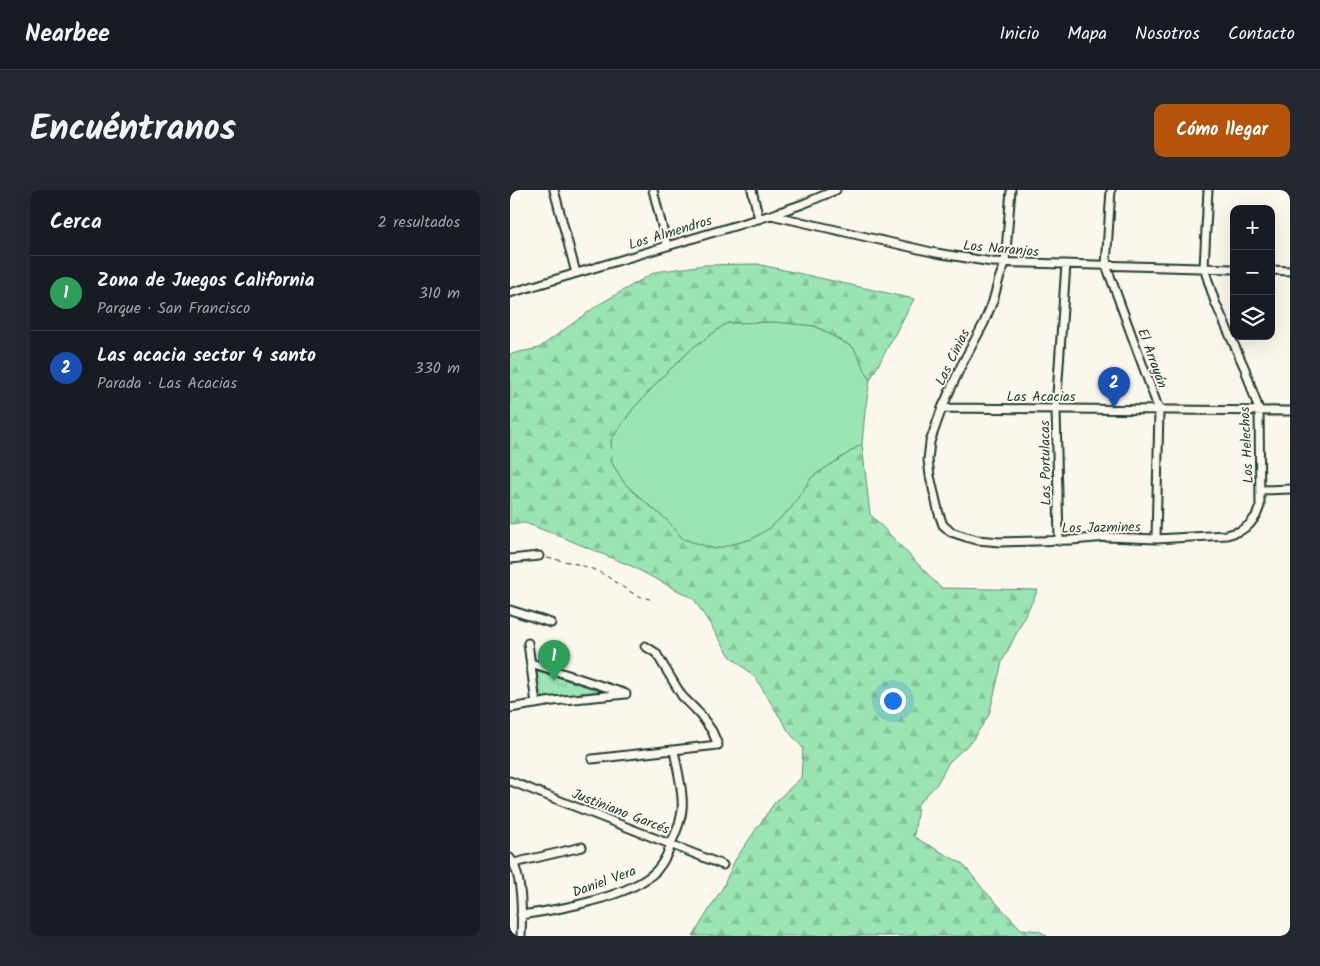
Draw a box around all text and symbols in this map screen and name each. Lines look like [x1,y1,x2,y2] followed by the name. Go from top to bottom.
[25,15,110,54] text: Nearbee
[999,20,1039,49] text: Inicio
[1067,20,1107,49] text: Mapa
[1135,20,1200,49] text: Nosotros
[1228,20,1295,49] text: Contacto
[30,102,236,158] text: Encuéntranos
[1154,104,1290,157] button: Cómo llegar
[1230,205,1275,340] map controls
[1230,205,1275,250] button: +
[50,206,102,239] text: Cerca
[378,210,460,235] text: 2 resultados
[626,210,715,256] street label: Los Almendros
[962,235,1040,263] street label: Los Naranjos
[1230,250,1275,295] button: −
[97,266,314,296] text: Zona de Juegos California
[64,281,68,306] text: 1
[419,281,460,306] text: 310 m
[1230,295,1275,340] button: layers
[97,296,250,321] text: Parque · San Francisco
[930,325,976,390] street label: Las Cinias
[1131,325,1173,391] street label: El Arrayán
[97,341,316,371] text: Las acacia sector 4 santo
[61,356,71,381] text: 2
[415,356,460,381] text: 330 m
[1098,367,1130,408] pin: 2
[97,371,237,396] text: Parada · Las Acacias
[1006,386,1076,408] street label: Las Acacias
[1234,406,1260,484] street label: Los Helechos
[1034,420,1058,506] street label: Las Portulacas
[1061,516,1141,540] street label: Los Jazmines
[538,640,570,681] pin: 1
[880,688,906,714] your location
[569,783,673,841] street label: Justiniano Garcés
[569,860,639,904] street label: Daniel Vera

